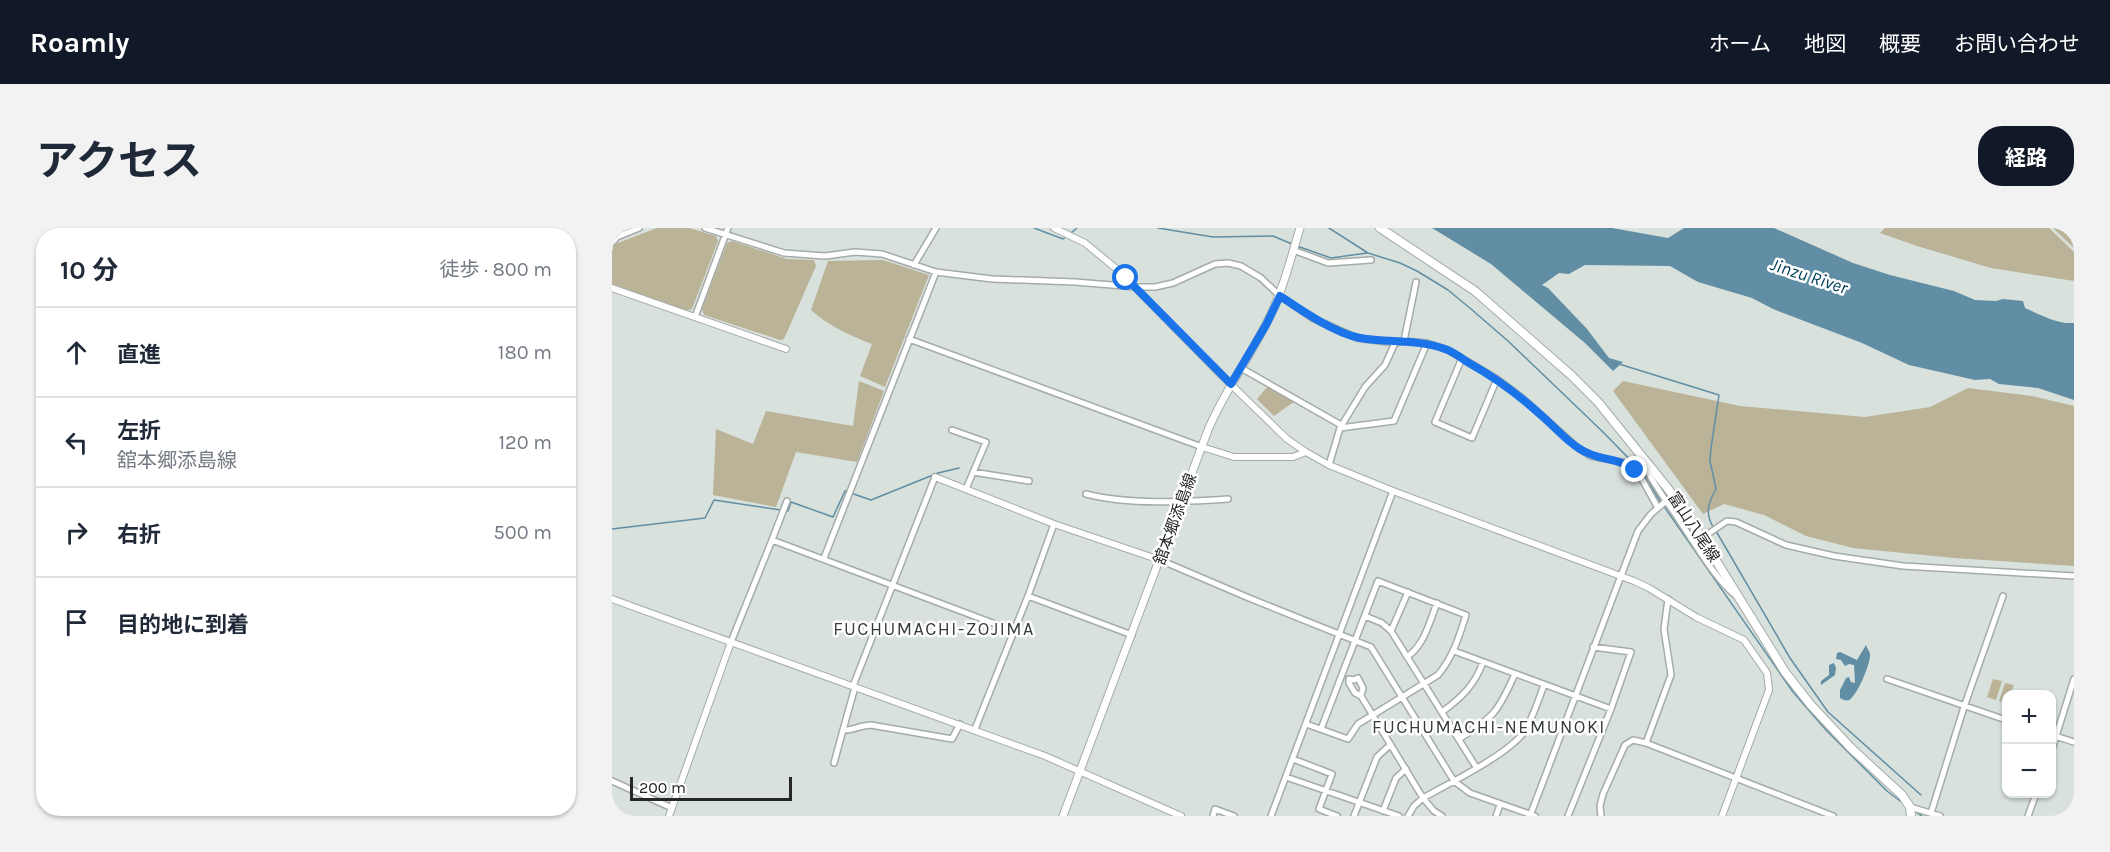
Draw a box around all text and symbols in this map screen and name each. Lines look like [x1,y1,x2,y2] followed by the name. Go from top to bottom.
[30,26,129,59] text: Roamly
[1709,32,1771,56] text: ホーム
[1804,32,1846,56] text: 地図
[1879,32,1921,56] text: 概要
[1954,32,2080,56] text: お問い合わせ
[1978,126,2074,186] button: 経路
[36,136,202,186] text: アクセス
[1768,253,1851,299] water label: Jinzu River
[60,255,118,286] text: 10 分
[439,258,552,281] text: 徒歩 · 800 m
[1112,264,1138,290] route start
[60,336,93,369] icon: ahead
[498,341,552,364] text: 180 m
[117,342,161,368] text: 直進
[117,418,161,444] text: 左折
[60,426,93,459] icon: left
[498,431,552,454] text: 120 m
[117,449,237,472] text: 舘本郷添島線
[1621,456,1647,482] route end
[1150,471,1200,567] street label: 舘本郷添島線
[1664,488,1724,566] street label: 富山八尾線
[60,516,93,549] icon: right
[494,521,552,544] text: 500 m
[117,522,161,548] text: 右折
[60,606,93,639] icon: arrive
[117,612,249,638] text: 目的地に到着
[833,618,1035,640] district label: FUCHUMACHI-ZOJIMA
[2002,690,2056,798] map controls
[2002,690,2056,744] button: +
[1372,716,1606,738] district label: FUCHUMACHI-NEMUNOKI
[2002,744,2056,798] button: −
[630,774,792,802] scale bar
[639,778,686,797] text: 200 m

